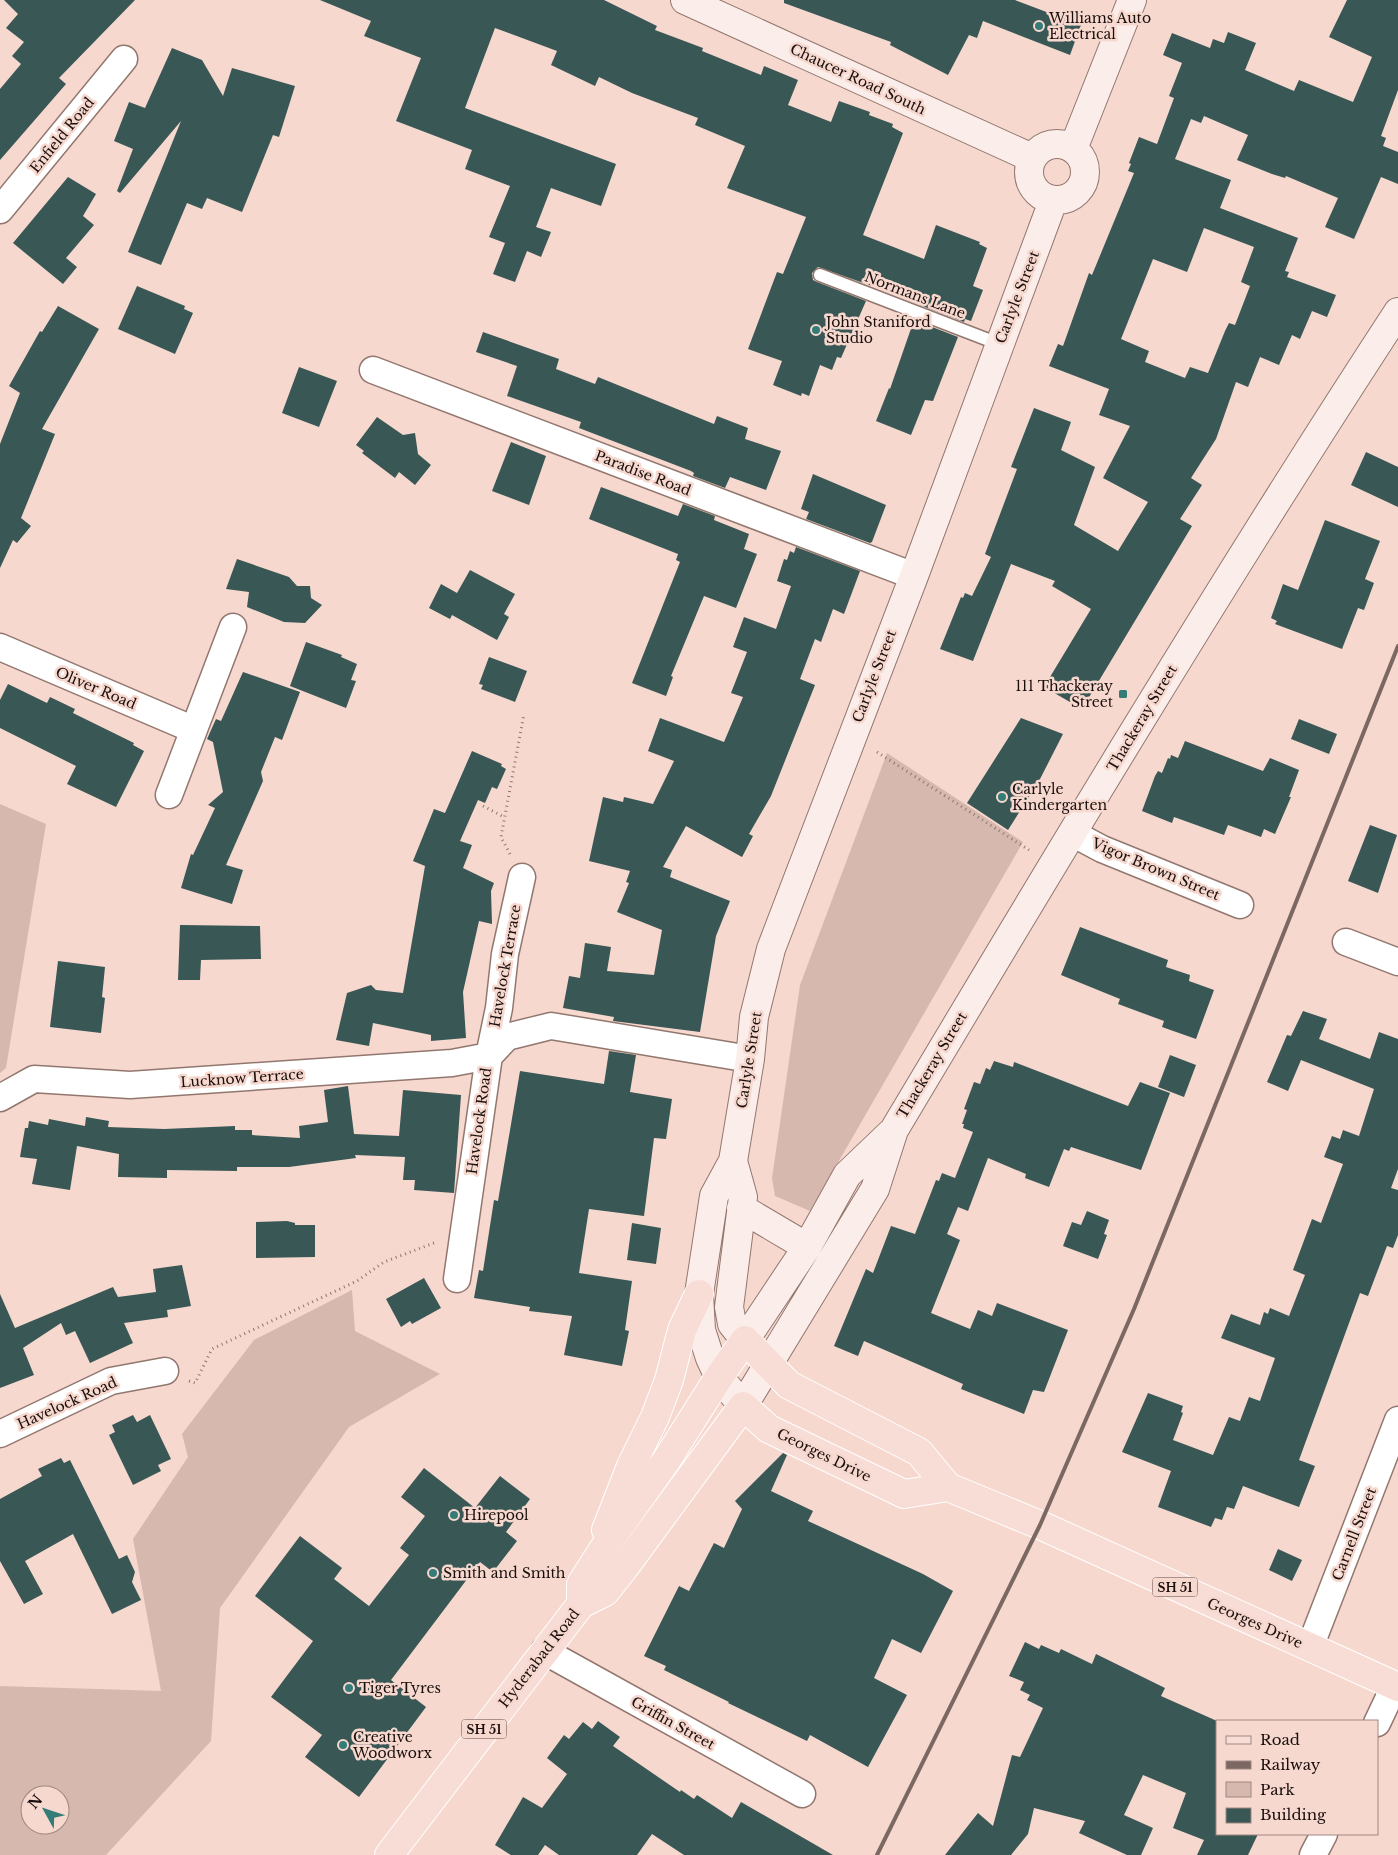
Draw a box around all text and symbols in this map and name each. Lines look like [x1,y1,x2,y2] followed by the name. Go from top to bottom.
[1048,9,1151,43] place label: Williams Auto Electrical
[1033,20,1045,32] marker: Williams Auto Electrical
[787,40,929,119] street label: Chaucer Road South
[26,93,98,176] street label: Enfield Road
[991,248,1043,346] street label: Carlyle Street
[862,268,968,322] street label: Normans Lane
[824,313,931,347] place label: John Staniford Studio
[810,324,822,336] marker: John Staniford Studio
[592,446,694,500] street label: Paradise Road
[848,627,900,725] street label: Carlyle Street
[1103,661,1181,775] street label: Thackeray Street
[53,663,140,713] street label: Oliver Road
[1015,677,1114,711] place label: 111 Thackeray Street
[1117,688,1129,700] marker: 111 Thackeray Street
[1012,780,1108,814] place label: Carlyle Kindergarten
[996,791,1008,803] marker: Carlyle Kindergarten
[1088,834,1223,904] street label: Vigor Brown Street
[485,903,525,1029] street label: Havelock Terrace
[893,1008,971,1122] street label: Thackeray Street
[732,1010,766,1110] street label: Carlyle Street
[180,1065,304,1091] street label: Lucknow Terrace
[463,1066,495,1176] street label: Havelock Road
[14,1373,120,1433] street label: Havelock Road
[774,1424,874,1486] street label: Georges Drive
[1328,1484,1380,1583] street label: Carnell Street
[464,1506,529,1524] place label: Hirepool
[448,1509,460,1521] marker: Hirepool
[443,1564,566,1582] place label: Smith and Smith
[427,1567,439,1579] marker: Smith and Smith
[1152,1578,1198,1596] road number: SH 51
[1204,1594,1306,1652] street label: Georges Drive
[495,1604,584,1711] street label: Hyderabad Road
[359,1679,441,1697] place label: Tiger Tyres
[343,1682,355,1694] marker: Tiger Tyres
[628,1693,719,1754] street label: Griffin Street
[462,1720,506,1738] road number: SH 51
[1216,1720,1378,1835] legend
[352,1728,433,1762] place label: Creative Woodworx
[1260,1730,1300,1749] text: Road
[337,1739,349,1751] marker: Creative Woodworx
[1260,1755,1321,1774] text: Railway
[1260,1780,1296,1799] text: Park
[20,1785,70,1835] north arrow
[24,1791,46,1812] text: N
[1260,1805,1327,1824] text: Building

